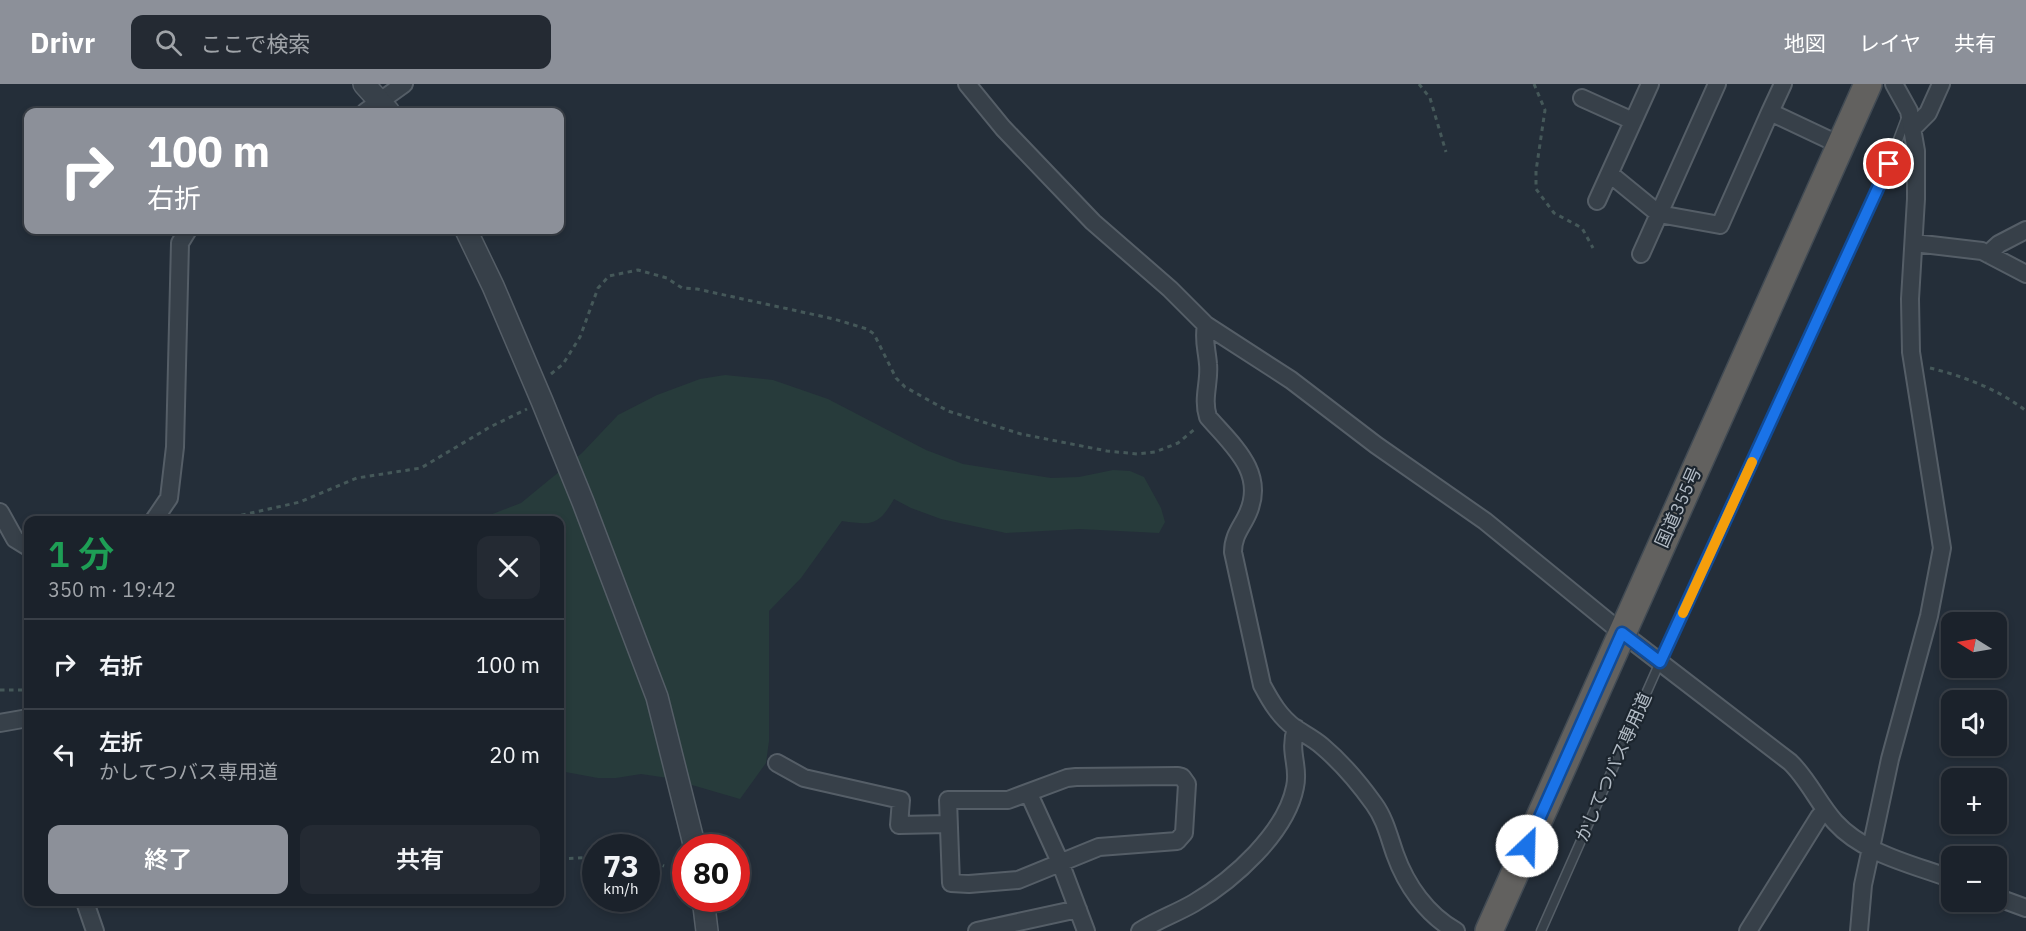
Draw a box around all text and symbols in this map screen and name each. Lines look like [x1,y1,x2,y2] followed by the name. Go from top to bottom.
[131,15,551,69] search box
[30,24,95,61] text: Drivr
[152,26,185,59] icon: search
[200,29,310,58] text: ここで検索
[1784,29,1826,57] text: 地図
[1859,29,1921,57] text: レイヤ
[1954,29,1996,57] text: 共有
[147,124,270,179] text: 100 m
[48,132,126,210] icon: right
[1863,138,1914,189] pin
[1872,147,1905,180] icon: arrive
[147,180,201,215] text: 右折
[1650,463,1706,551] street label: 国道355号
[48,530,114,577] text: 1 分
[477,536,540,599] button: close
[48,576,176,603] text: 350 m · 19:42
[1941,612,2007,678] north arrow
[1941,612,2007,912] map controls
[48,648,81,681] icon: right
[476,650,540,679] text: 100 m
[99,651,143,680] text: 右折
[1570,689,1656,845] street label: かしてつバス専用道
[1941,690,2007,756] button: sound
[99,727,143,756] text: 左折
[48,738,81,771] icon: left
[489,740,540,769] text: 20 m
[99,758,278,785] text: かしてつバス専用道
[1941,768,2007,834] button: +
[1495,814,1559,878] position arrow
[48,825,288,894] button: 終了
[300,825,540,894] button: 共有
[672,834,750,912] speed limit sign: 80
[603,846,639,885] text: 73
[1941,846,2007,912] button: −
[603,879,639,898] text: km/h

